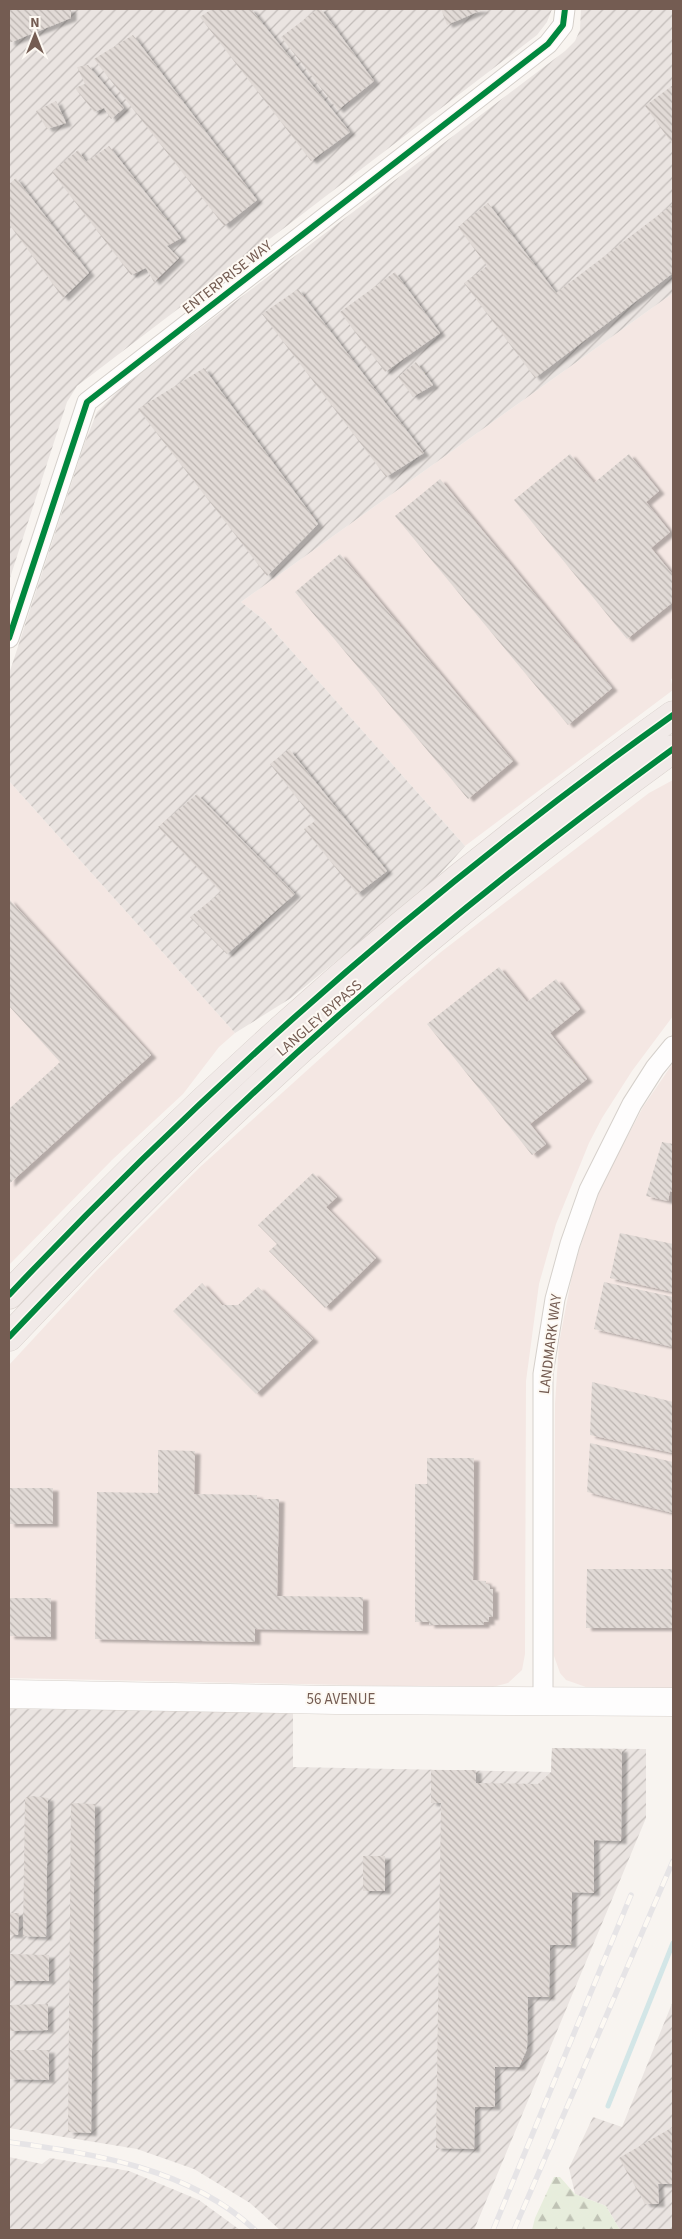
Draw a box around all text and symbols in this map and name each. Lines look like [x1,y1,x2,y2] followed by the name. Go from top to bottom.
[10,10,60,60] north arrow
[30,13,40,33] text: N
[178,235,277,319] street label: ENTERPRISE WAY
[272,975,367,1061] street label: LANGLEY BYPASS
[534,1292,567,1395] street label: LANDMARK WAY
[307,1689,375,1710] street label: 56 AVENUE

